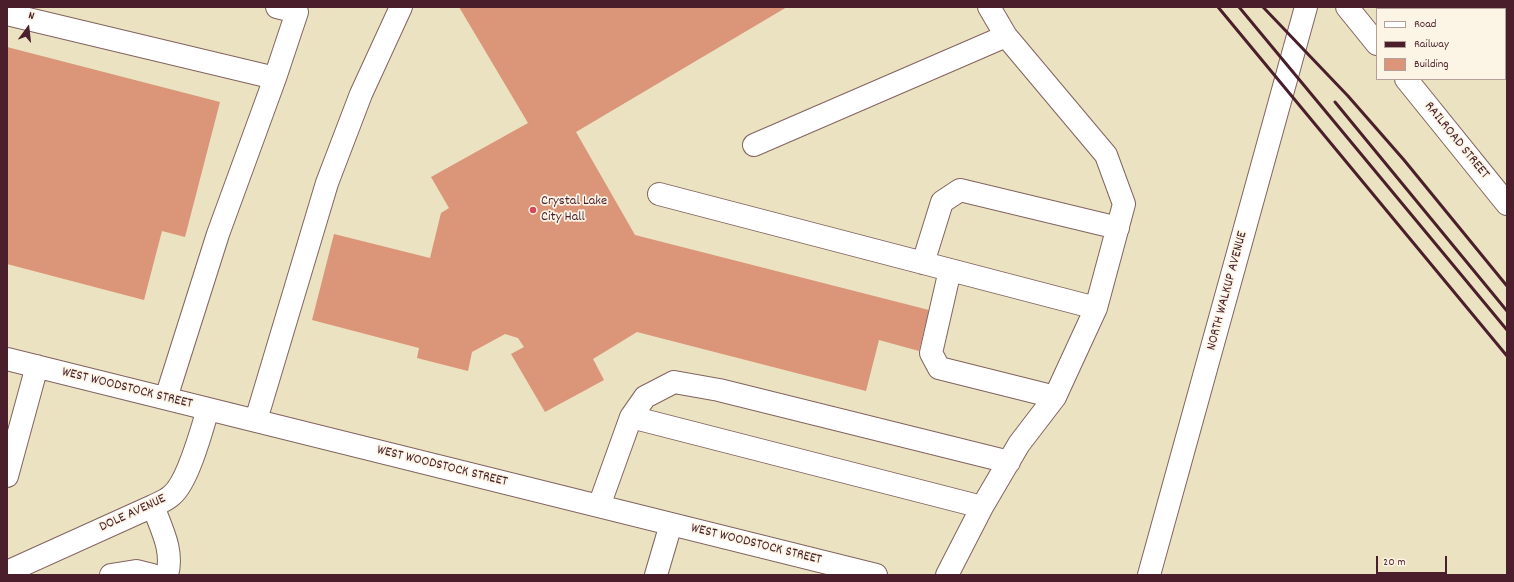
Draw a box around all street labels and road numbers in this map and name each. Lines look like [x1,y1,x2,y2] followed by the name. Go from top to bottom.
[1420,99,1492,183] street label: RAILROAD STREET
[1204,230,1252,352] street label: NORTH WALKUP AVENUE
[60,365,194,413] street label: WEST WOODSTOCK STREET
[375,443,509,491] street label: WEST WOODSTOCK STREET
[97,491,169,537] street label: DOLE AVENUE
[689,521,823,569] street label: WEST WOODSTOCK STREET

